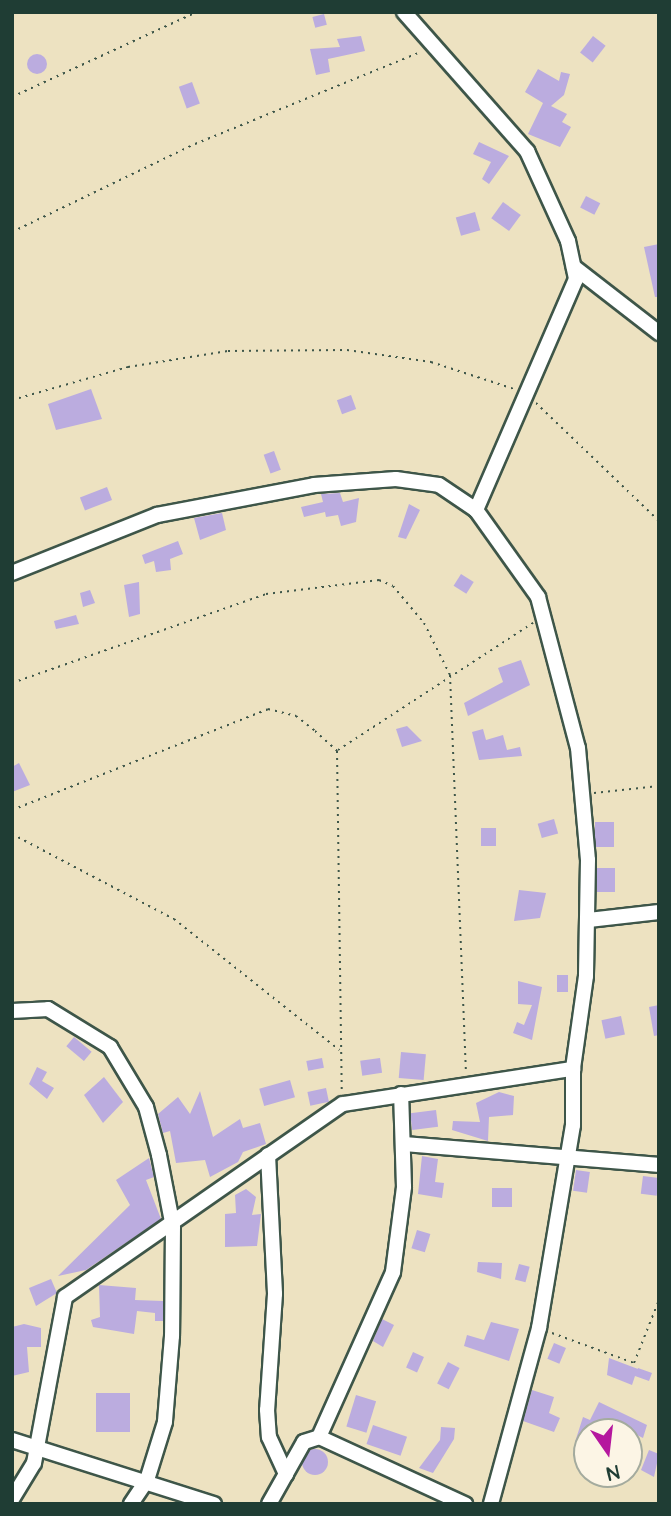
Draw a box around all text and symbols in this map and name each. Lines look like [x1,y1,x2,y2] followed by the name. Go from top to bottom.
[573,1418,643,1488] north arrow
[604,1457,622,1486] text: N

